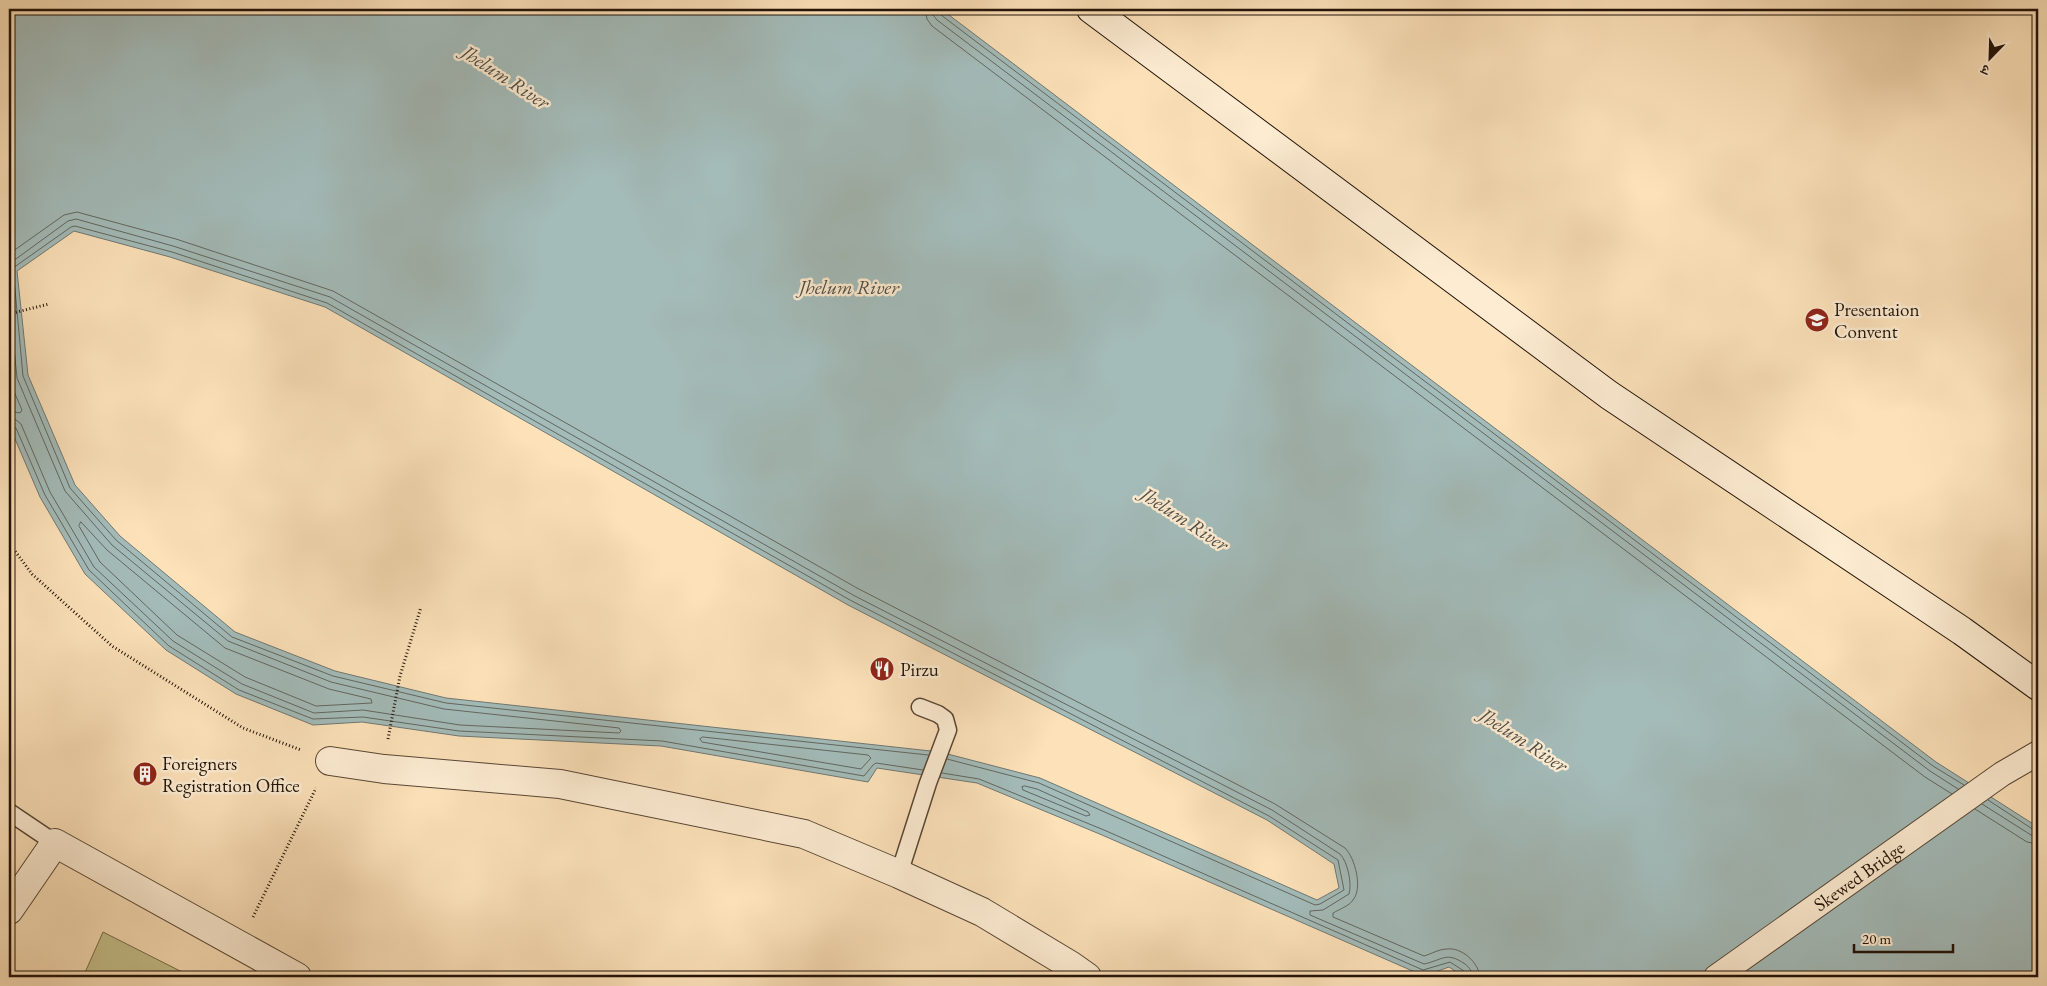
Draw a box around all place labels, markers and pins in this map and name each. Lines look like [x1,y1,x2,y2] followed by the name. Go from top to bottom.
[1834,297,1919,344] place label: Presentaion Convent
[1804,307,1830,333] school or university icon: Presentaion Convent
[869,656,895,682] restaurant icon: Pirzu
[900,657,939,682] place label: Pirzu
[162,751,300,798] place label: Foreigners Registration Office
[132,761,158,787] building icon: Foreigners Registration Office

